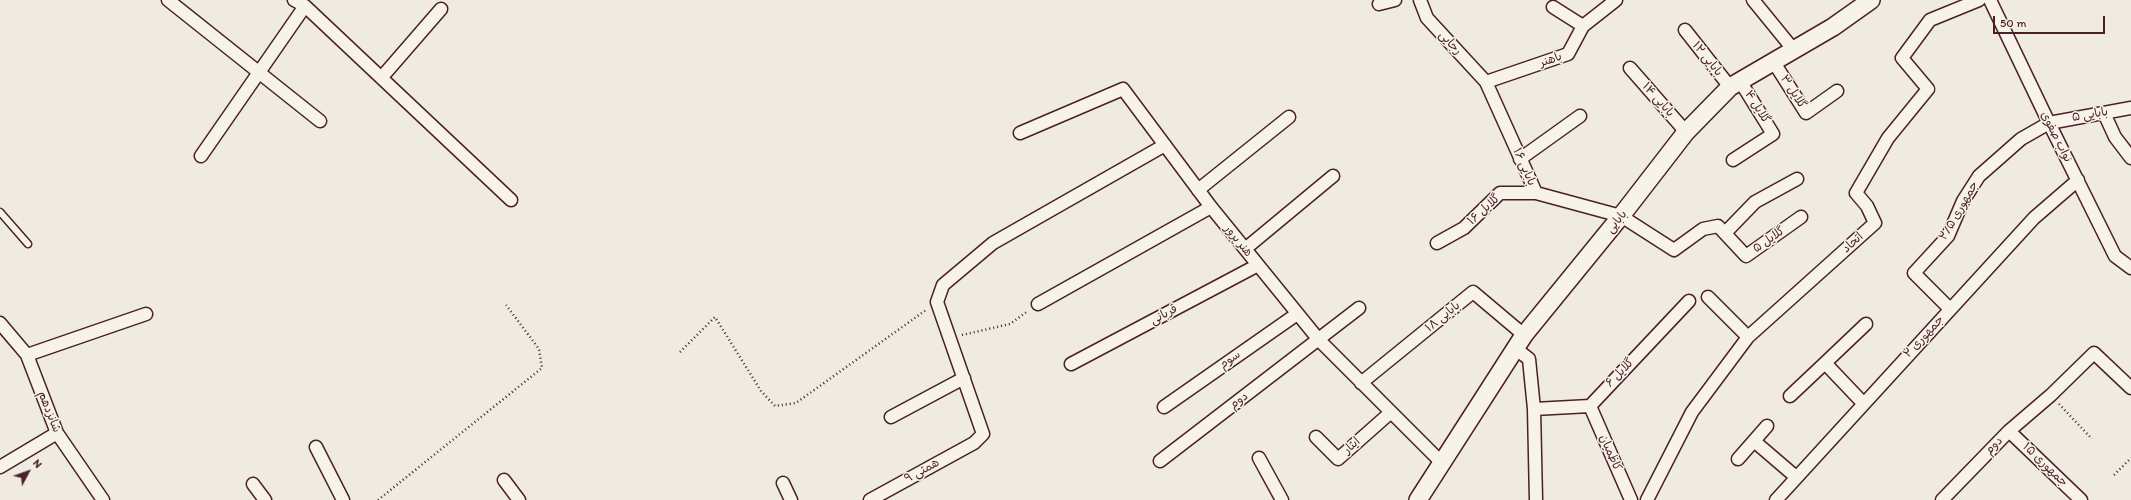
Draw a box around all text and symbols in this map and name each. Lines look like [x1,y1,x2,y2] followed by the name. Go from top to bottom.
[1995,8,2107,34] scale bar
[2000,16,2026,30] text: 50 m
[1435,28,1465,58] street label: رجایی
[1689,39,1725,79] street label: بابایی ۱۲
[1538,50,1564,70] street label: باهنر
[1777,72,1809,112] street label: گلایل ۳
[1639,80,1677,120] street label: بابایی ۱۴
[1741,88,1773,126] street label: گلایل ۴
[2071,105,2109,125] street label: بابایی ۵
[2037,109,2075,165] street label: نواب صفوی
[1509,146,1539,188] street label: بابایی ۱۶
[1936,179,1982,243] street label: جمهوری ۲/۵
[1465,192,1503,228] street label: گلایل ۱۶
[1603,208,1631,236] street label: بابایی
[1221,222,1255,260] street label: هنر پرور
[1750,224,1788,256] street label: گلایل ۵
[1840,230,1866,256] street label: اتحاد
[1423,299,1463,335] street label: بابایی ۱۸
[1148,302,1180,328] street label: قربانی
[1901,313,1947,361] street label: جمهوری ۲
[1217,348,1243,372] street label: سوم
[1603,356,1637,390] street label: گلایل ۶
[34,389,64,435] street label: شانزدهم
[1227,389,1251,413] street label: دوم
[1596,433,1624,473] street label: کاظمیان
[1982,434,2006,458] street label: دوم
[1341,435,1363,457] street label: ایثار
[2019,440,2071,490] street label: جمهوری ۱۵
[8,452,48,492] north arrow
[902,456,942,486] street label: همتی ۹
[30,457,45,471] text: N

